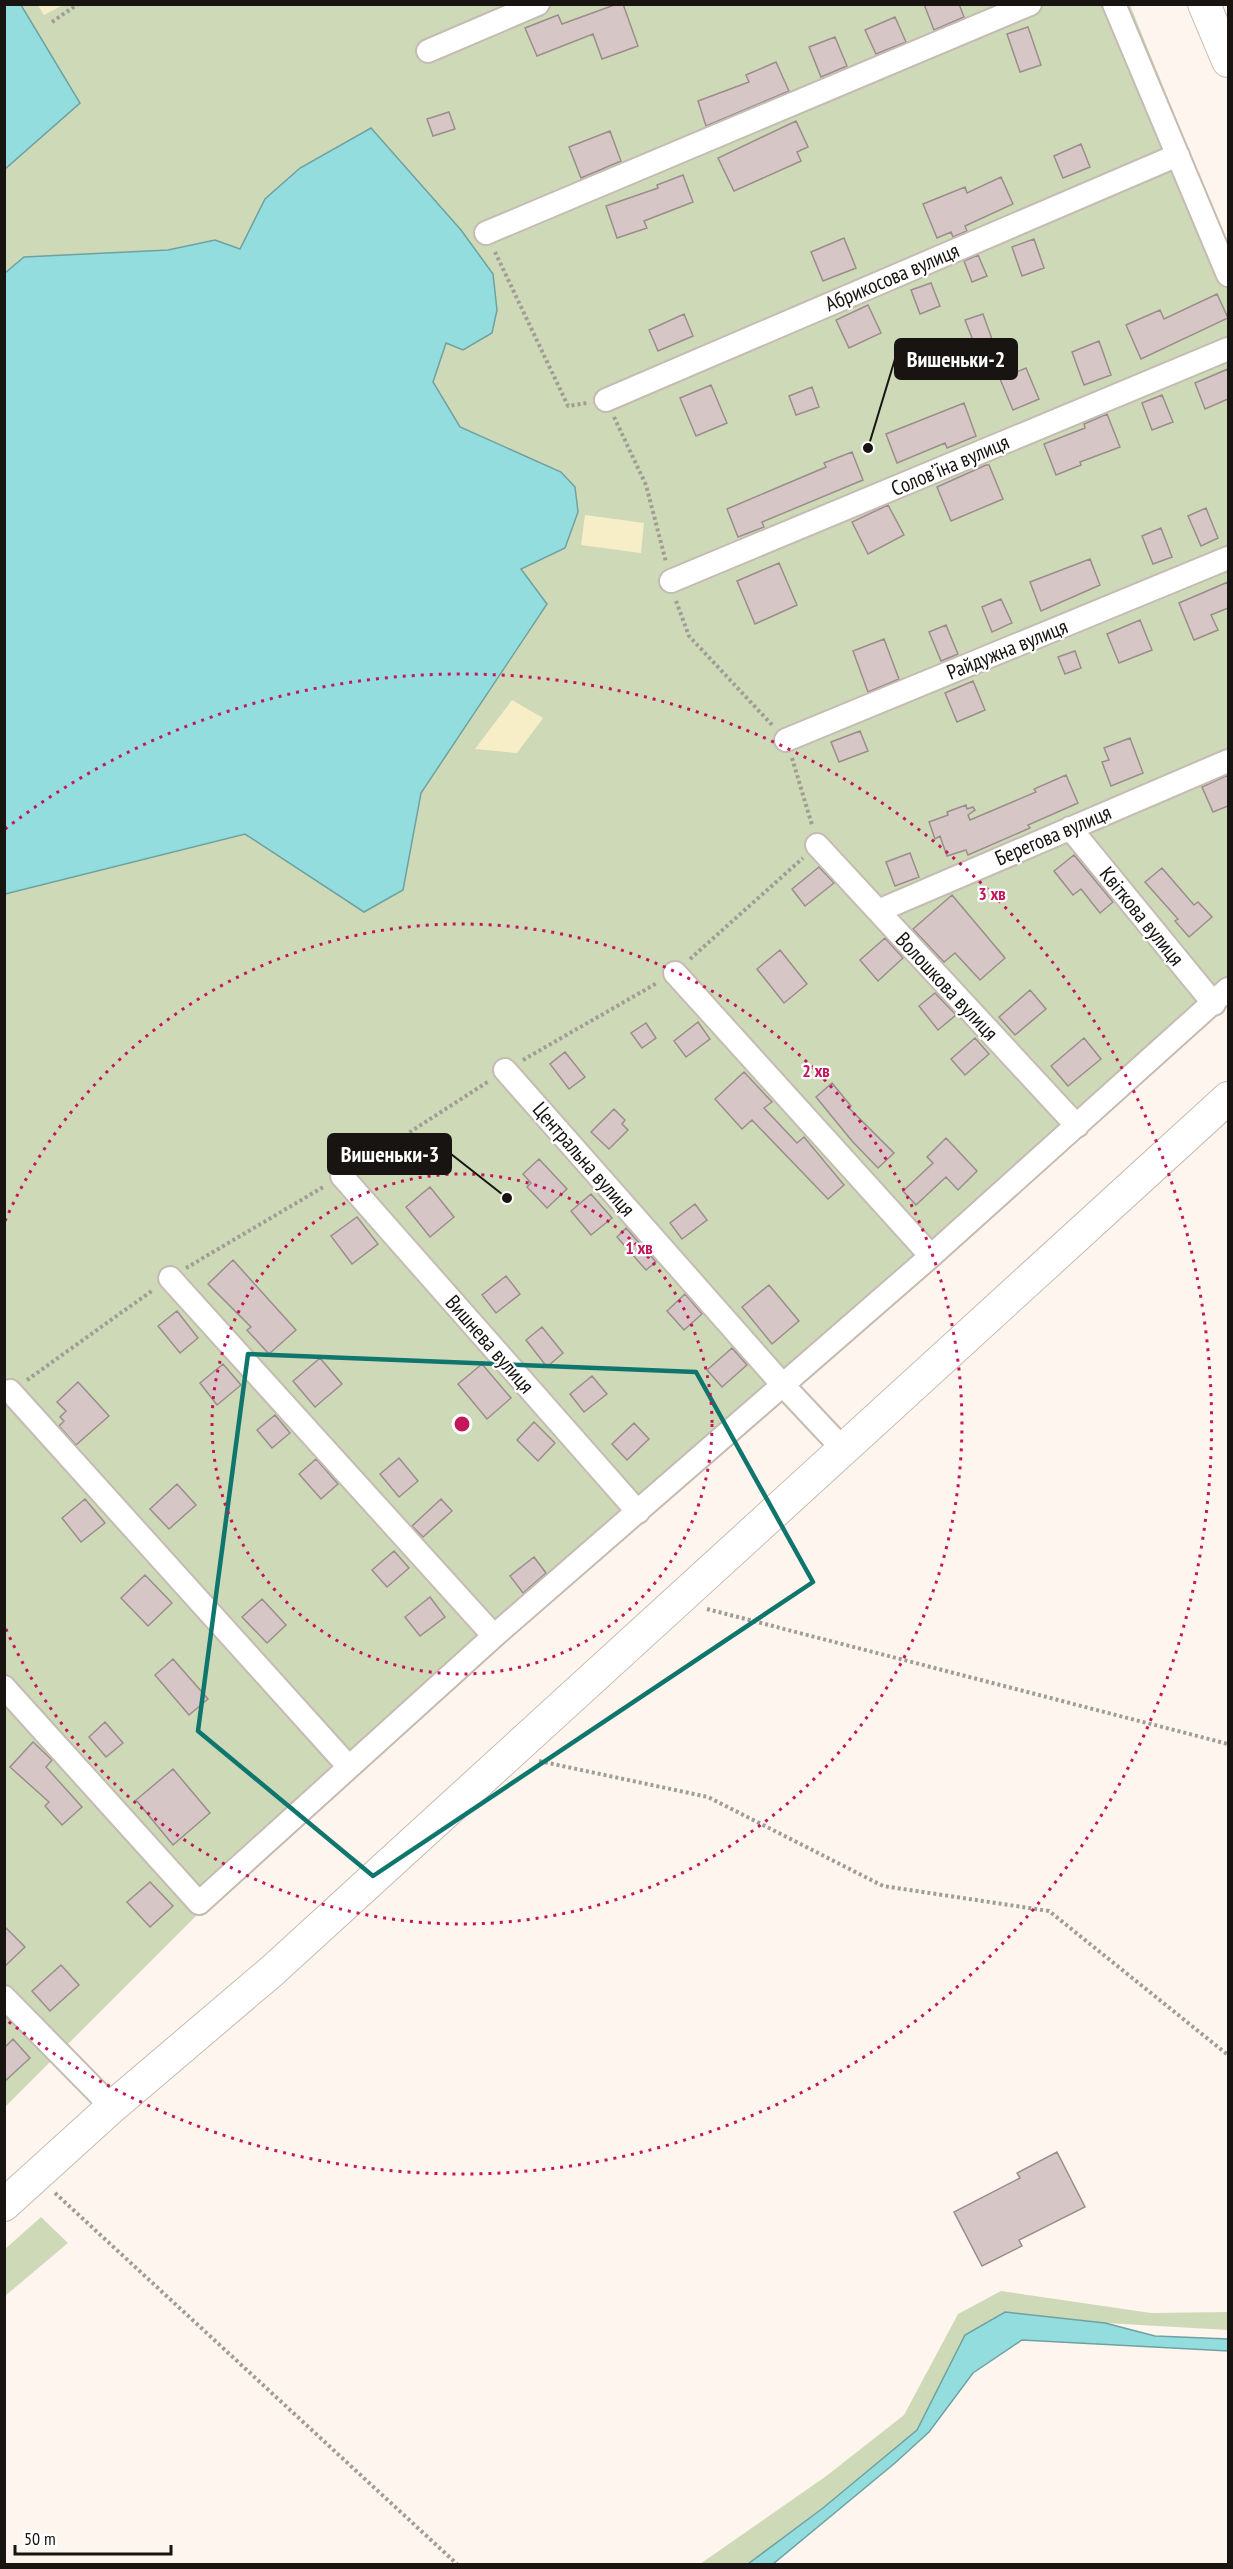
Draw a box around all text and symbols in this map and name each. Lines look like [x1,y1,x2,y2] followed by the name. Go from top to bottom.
[821,237,963,317] street label: Абрикосова вулиця
[895,339,1017,379] callout: Вишеньки-2
[907,345,1005,373] text: Вишеньки-2
[887,428,1013,502] street label: Соловʼїна вулиця
[943,612,1071,686] street label: Райдужна вулиця
[991,798,1115,872] street label: Берегова вулиця
[1094,861,1190,971] street label: Квіткова вулиця
[978,882,1006,905] text: 3 хв
[890,926,1004,1046] street label: Волошкова вулиця
[802,1059,830,1082] text: 2 хв
[527,1096,641,1222] street label: Центральна вулиця
[328,1134,451,1174] callout: Вишеньки-3
[341,1140,439,1168] text: Вишеньки-3
[625,1236,653,1259] text: 1 хв
[440,1289,540,1399] street label: Вишнева вулиця
[452,1414,472,1434] centre of rings
[15,2518,171,2556] scale bar
[24,2527,56,2550] text: 50 m

